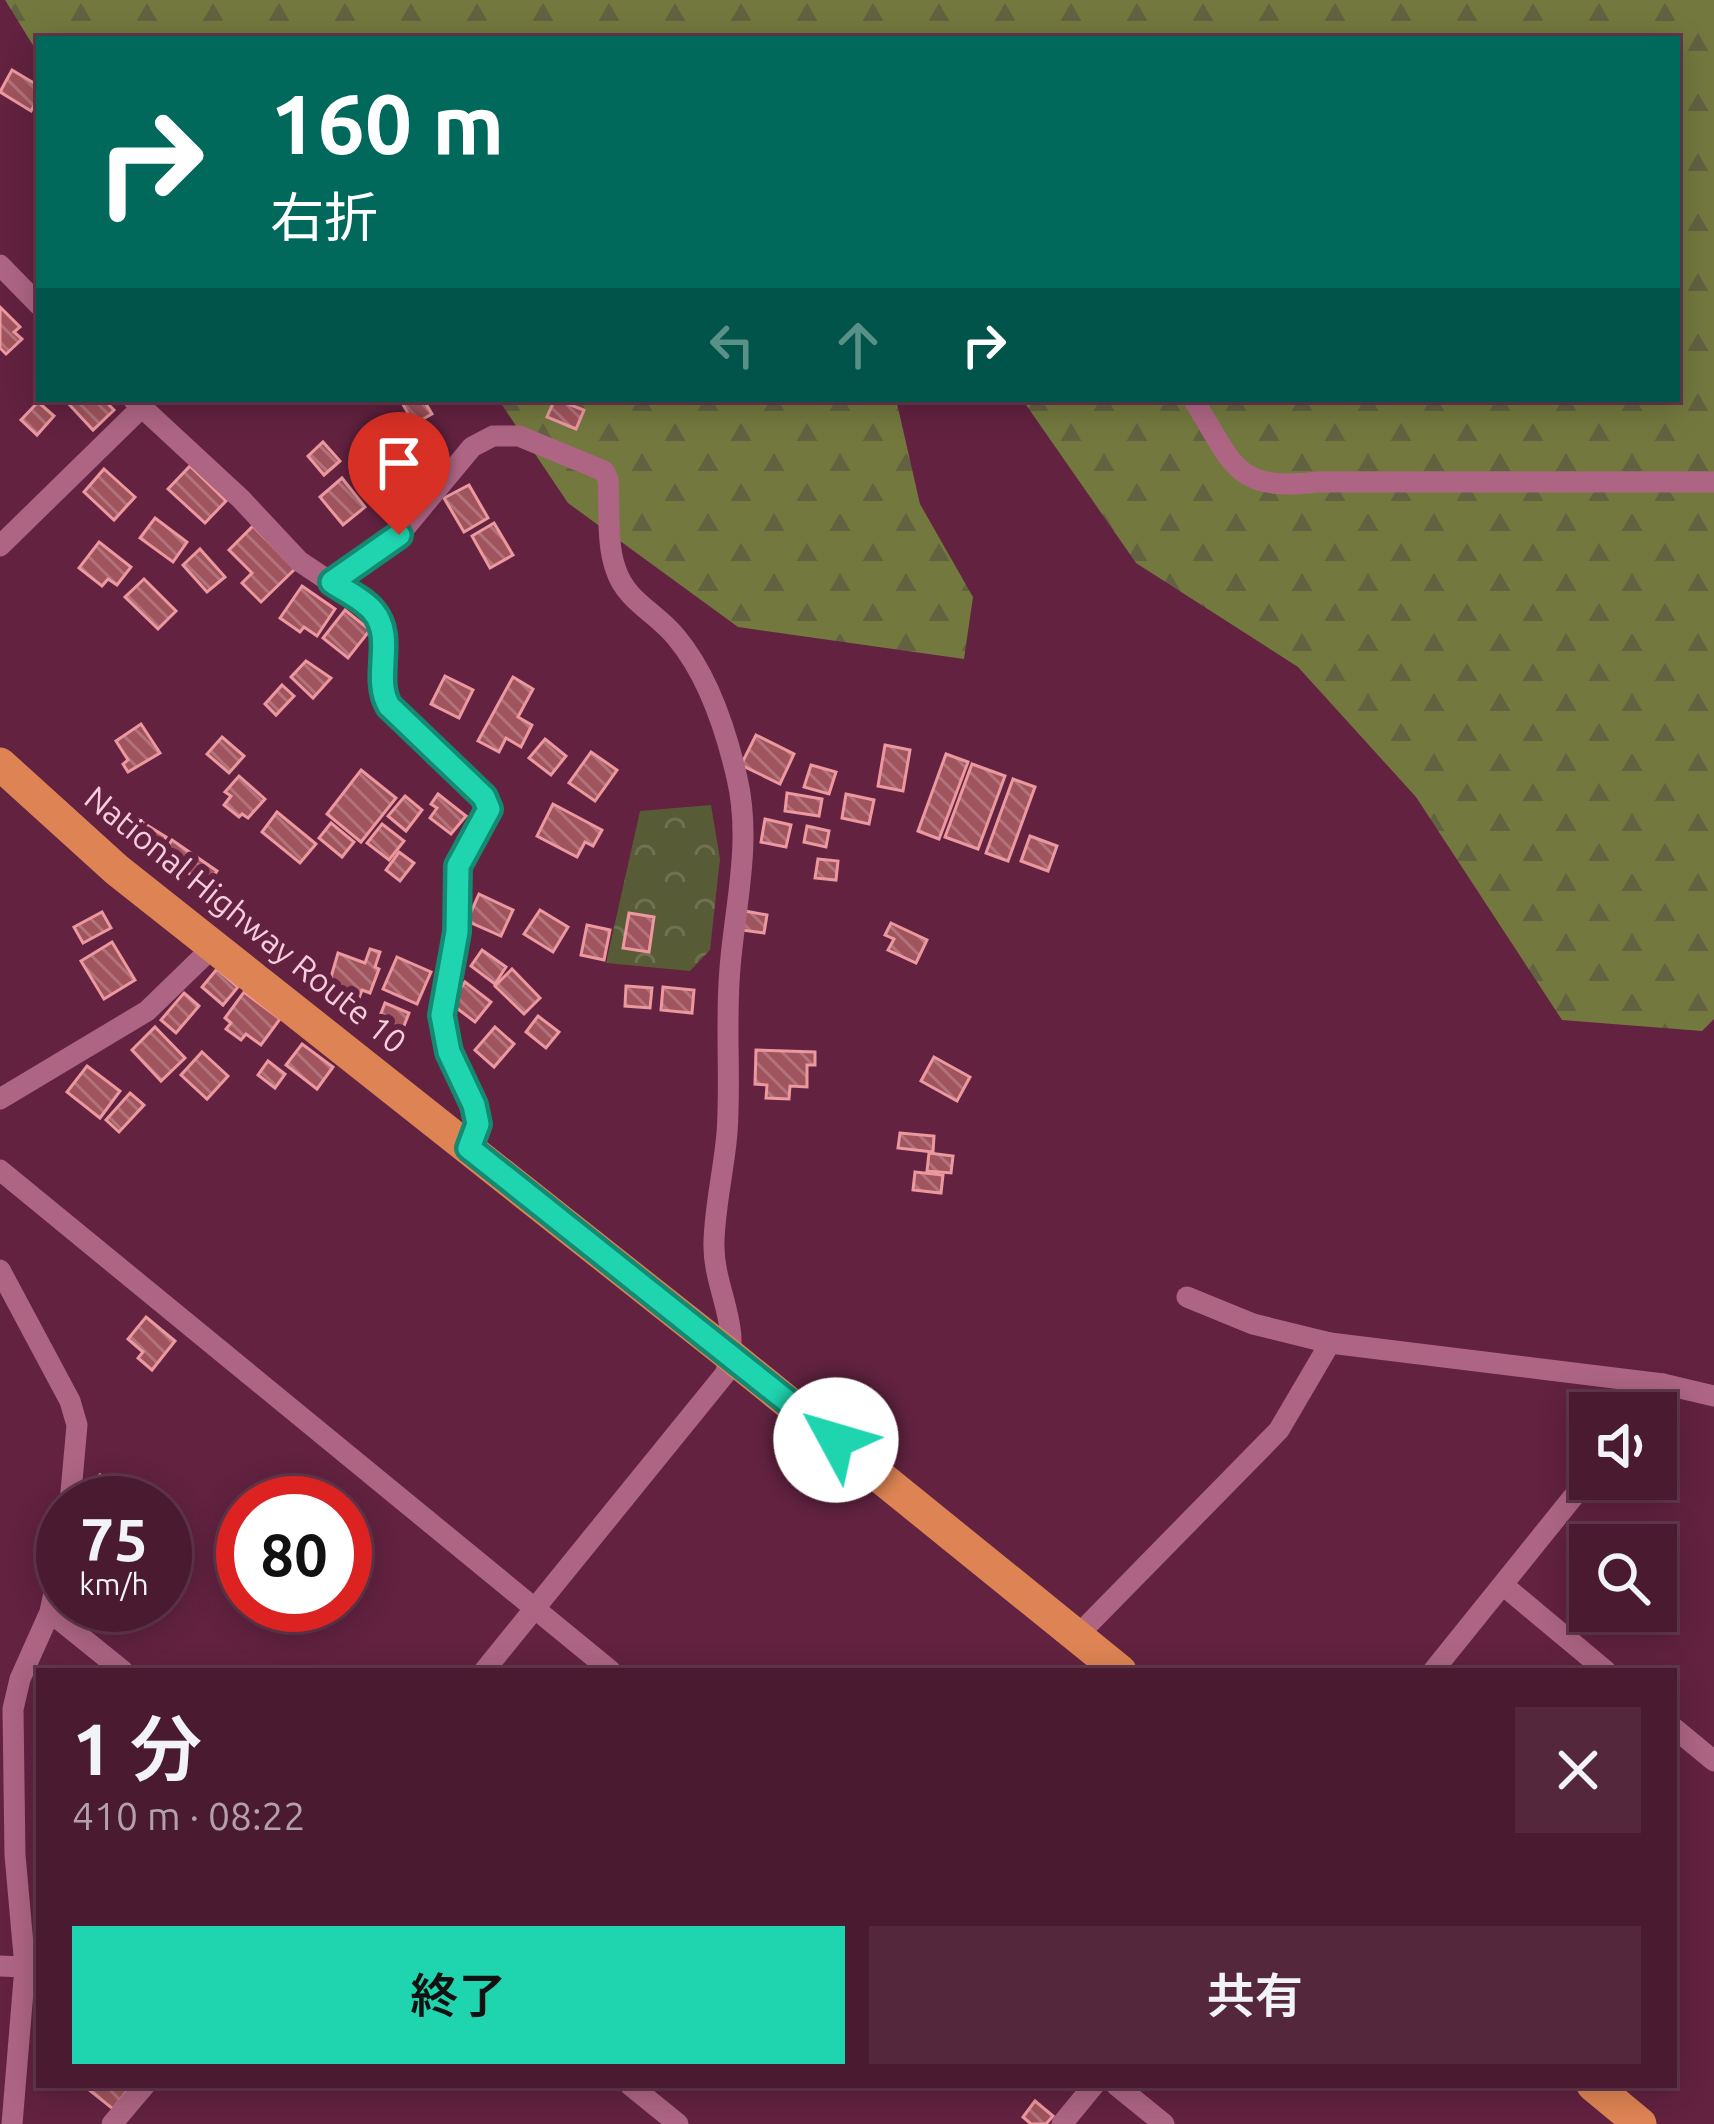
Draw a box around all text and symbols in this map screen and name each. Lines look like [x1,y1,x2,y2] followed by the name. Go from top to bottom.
[270,76,504,170] text: 160 m
[72,84,228,240] icon: right
[270,187,378,247] text: 右折
[699,312,765,378] icon: left
[825,312,891,378] icon: ahead
[951,312,1017,378] icon: right
[348,412,450,535] pin
[366,430,432,496] icon: arrive
[78,778,414,1060] street label: National Highway Route 10
[773,1377,899,1503] position arrow
[1569,1392,1677,1632] map controls
[1569,1392,1677,1500] button: sound
[216,1476,372,1632] speed limit sign: 80
[80,1505,148,1572] text: 75
[1569,1524,1677,1632] button: search
[79,1567,149,1601] text: km/h
[1515,1707,1641,1833] button: close
[72,1708,202,1789] text: 1 分
[72,1794,306,1837] text: 410 m · 08:22
[72,1926,845,2064] button: 終了
[869,1926,1641,2064] button: 共有

